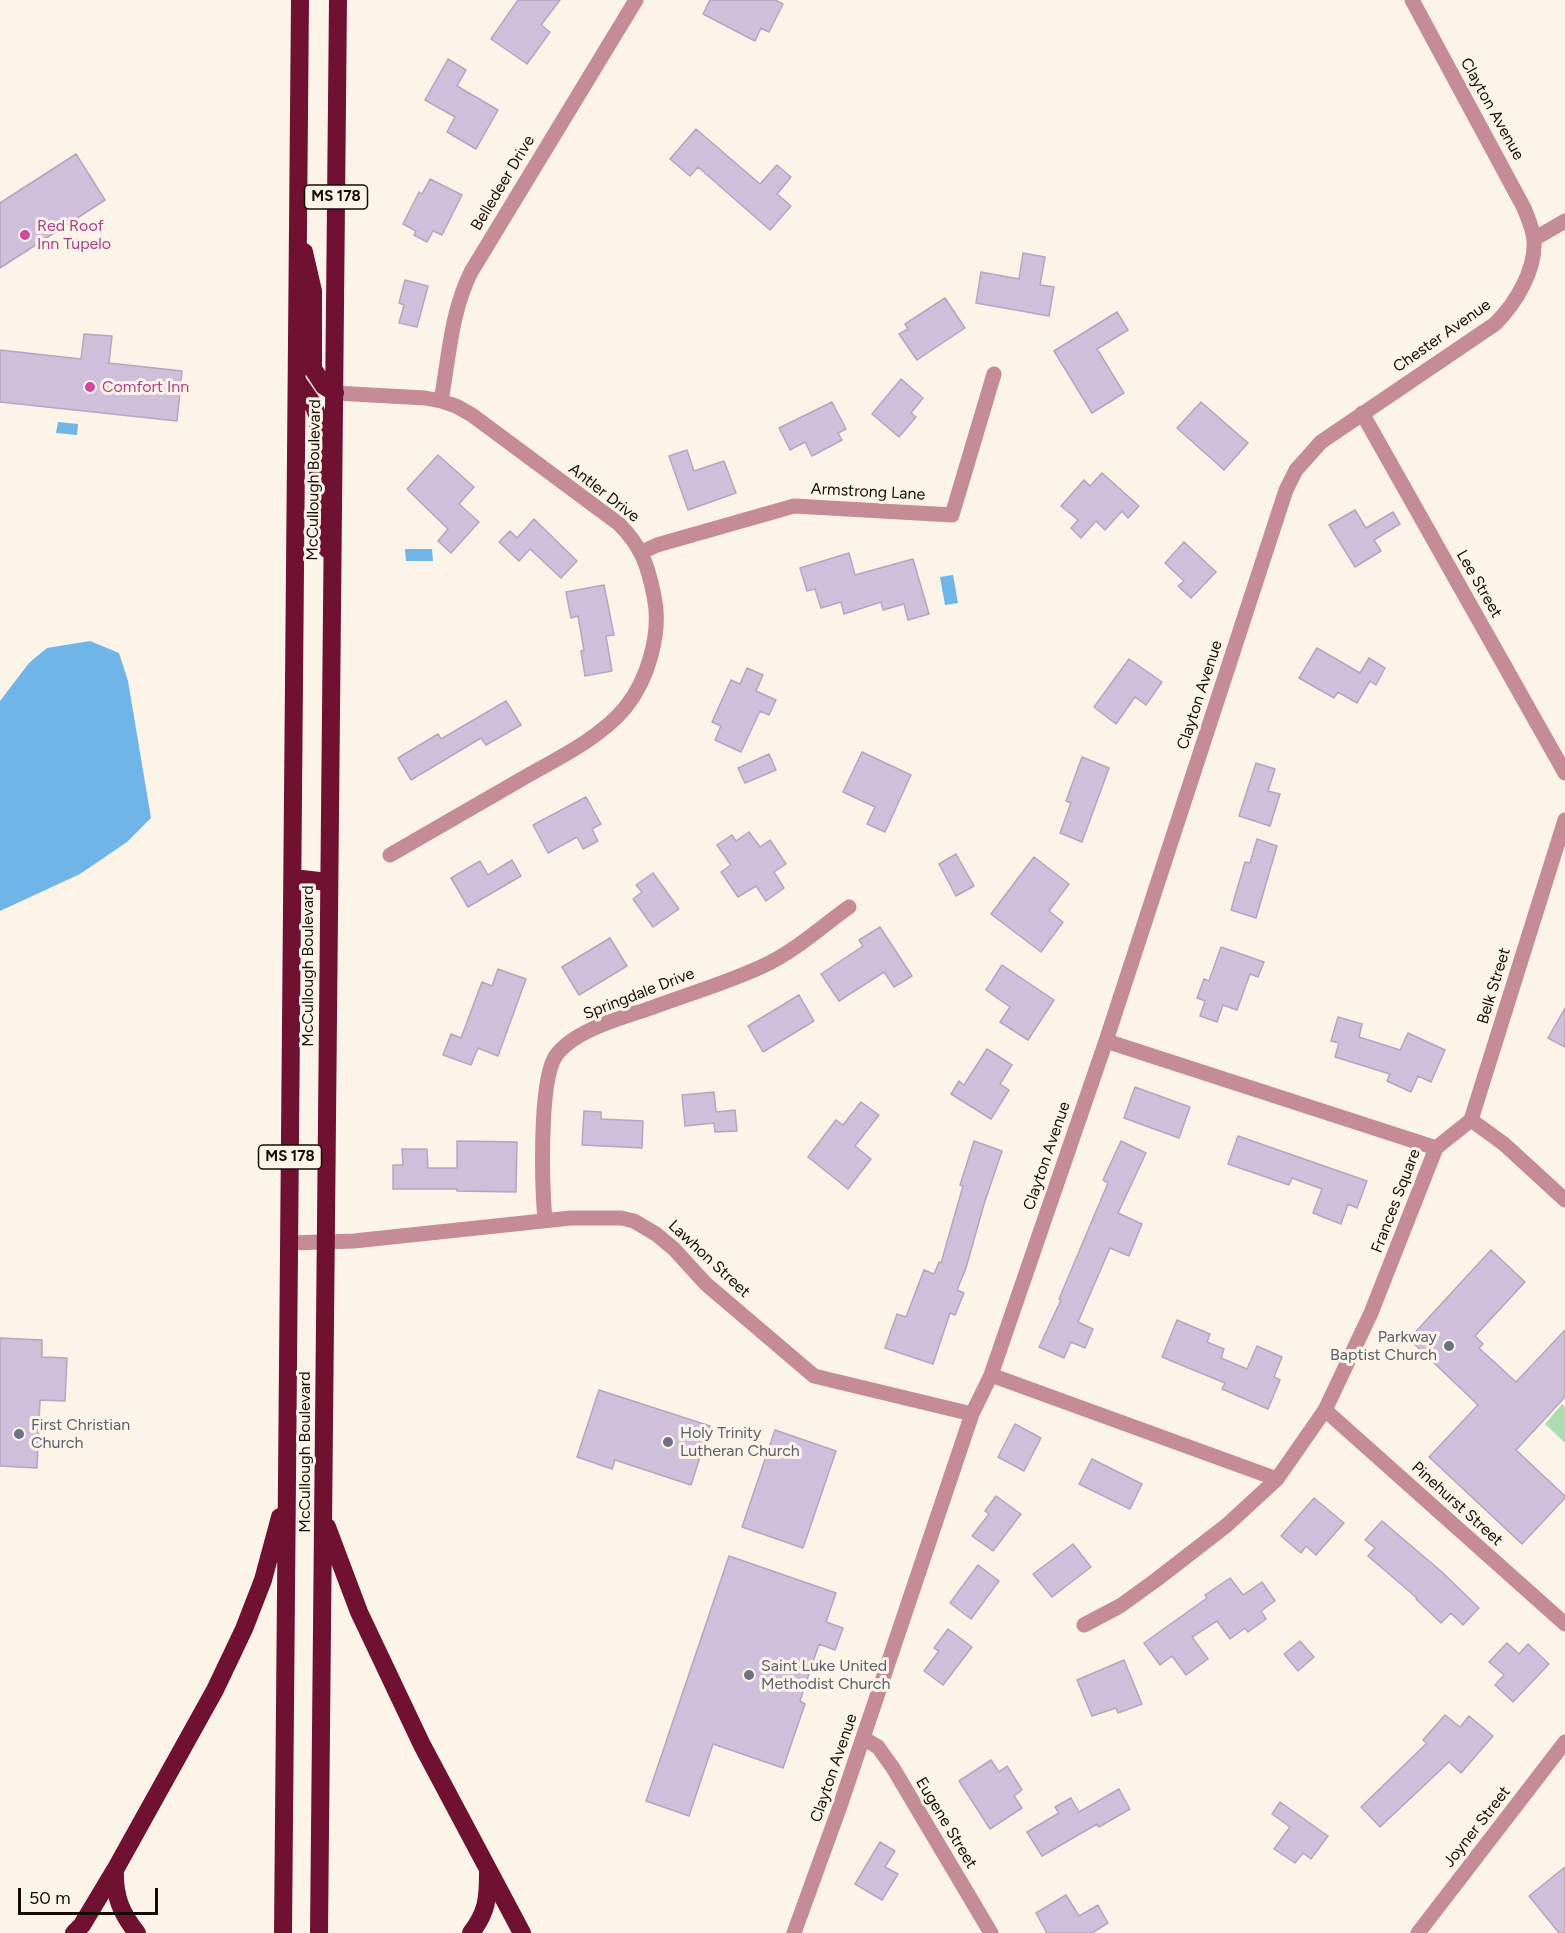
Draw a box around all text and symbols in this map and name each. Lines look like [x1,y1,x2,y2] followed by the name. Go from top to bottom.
[1456,55,1528,163] street label: Clayton Avenue
[467,132,539,234] street label: Belledeer Drive
[304,185,368,209] road number: MS 178
[37,216,111,254] place label: Red Roof Inn Tupelo
[18,228,32,242] marker: Red Roof Inn Tupelo
[1389,295,1495,377] street label: Chester Avenue
[102,377,189,397] place label: Comfort Inn
[83,380,97,394] marker: Comfort Inn
[303,399,325,561] street label: McCullough Boulevard
[565,459,643,527] street label: Antler Drive
[810,479,926,505] street label: Armstrong Lane
[1452,547,1506,621] street label: Lee Street
[1173,638,1227,752] street label: Clayton Avenue
[298,885,318,1047] street label: McCullough Boulevard
[1473,946,1515,1026] street label: Belk Street
[581,964,697,1024] street label: Springdale Drive
[1019,1099,1075,1213] street label: Clayton Avenue
[258,1145,322,1169] road number: MS 178
[1367,1146,1425,1256] street label: Frances Square
[664,1216,754,1302] street label: Lawhon Street
[1330,1327,1437,1365] place label: Parkway Baptist Church
[1442,1339,1456,1353] marker: Parkway Baptist Church
[295,1371,315,1533] street label: McCullough Boulevard
[31,1415,130,1453] place label: First Christian Church
[680,1423,800,1461] place label: Holy Trinity Lutheran Church
[12,1427,26,1441] marker: First Christian Church
[661,1435,675,1449] marker: Holy Trinity Lutheran Church
[1407,1458,1507,1550] street label: Pinehurst Street
[761,1656,890,1694] place label: Saint Luke United Methodist Church
[742,1668,756,1682] marker: Saint Luke United Methodist Church
[806,1711,862,1825] street label: Clayton Avenue
[911,1774,981,1872] street label: Eugene Street
[1439,1783,1515,1871] street label: Joyner Street
[21,1876,160,1914] scale bar
[29,1887,71,1909] text: 50 m

